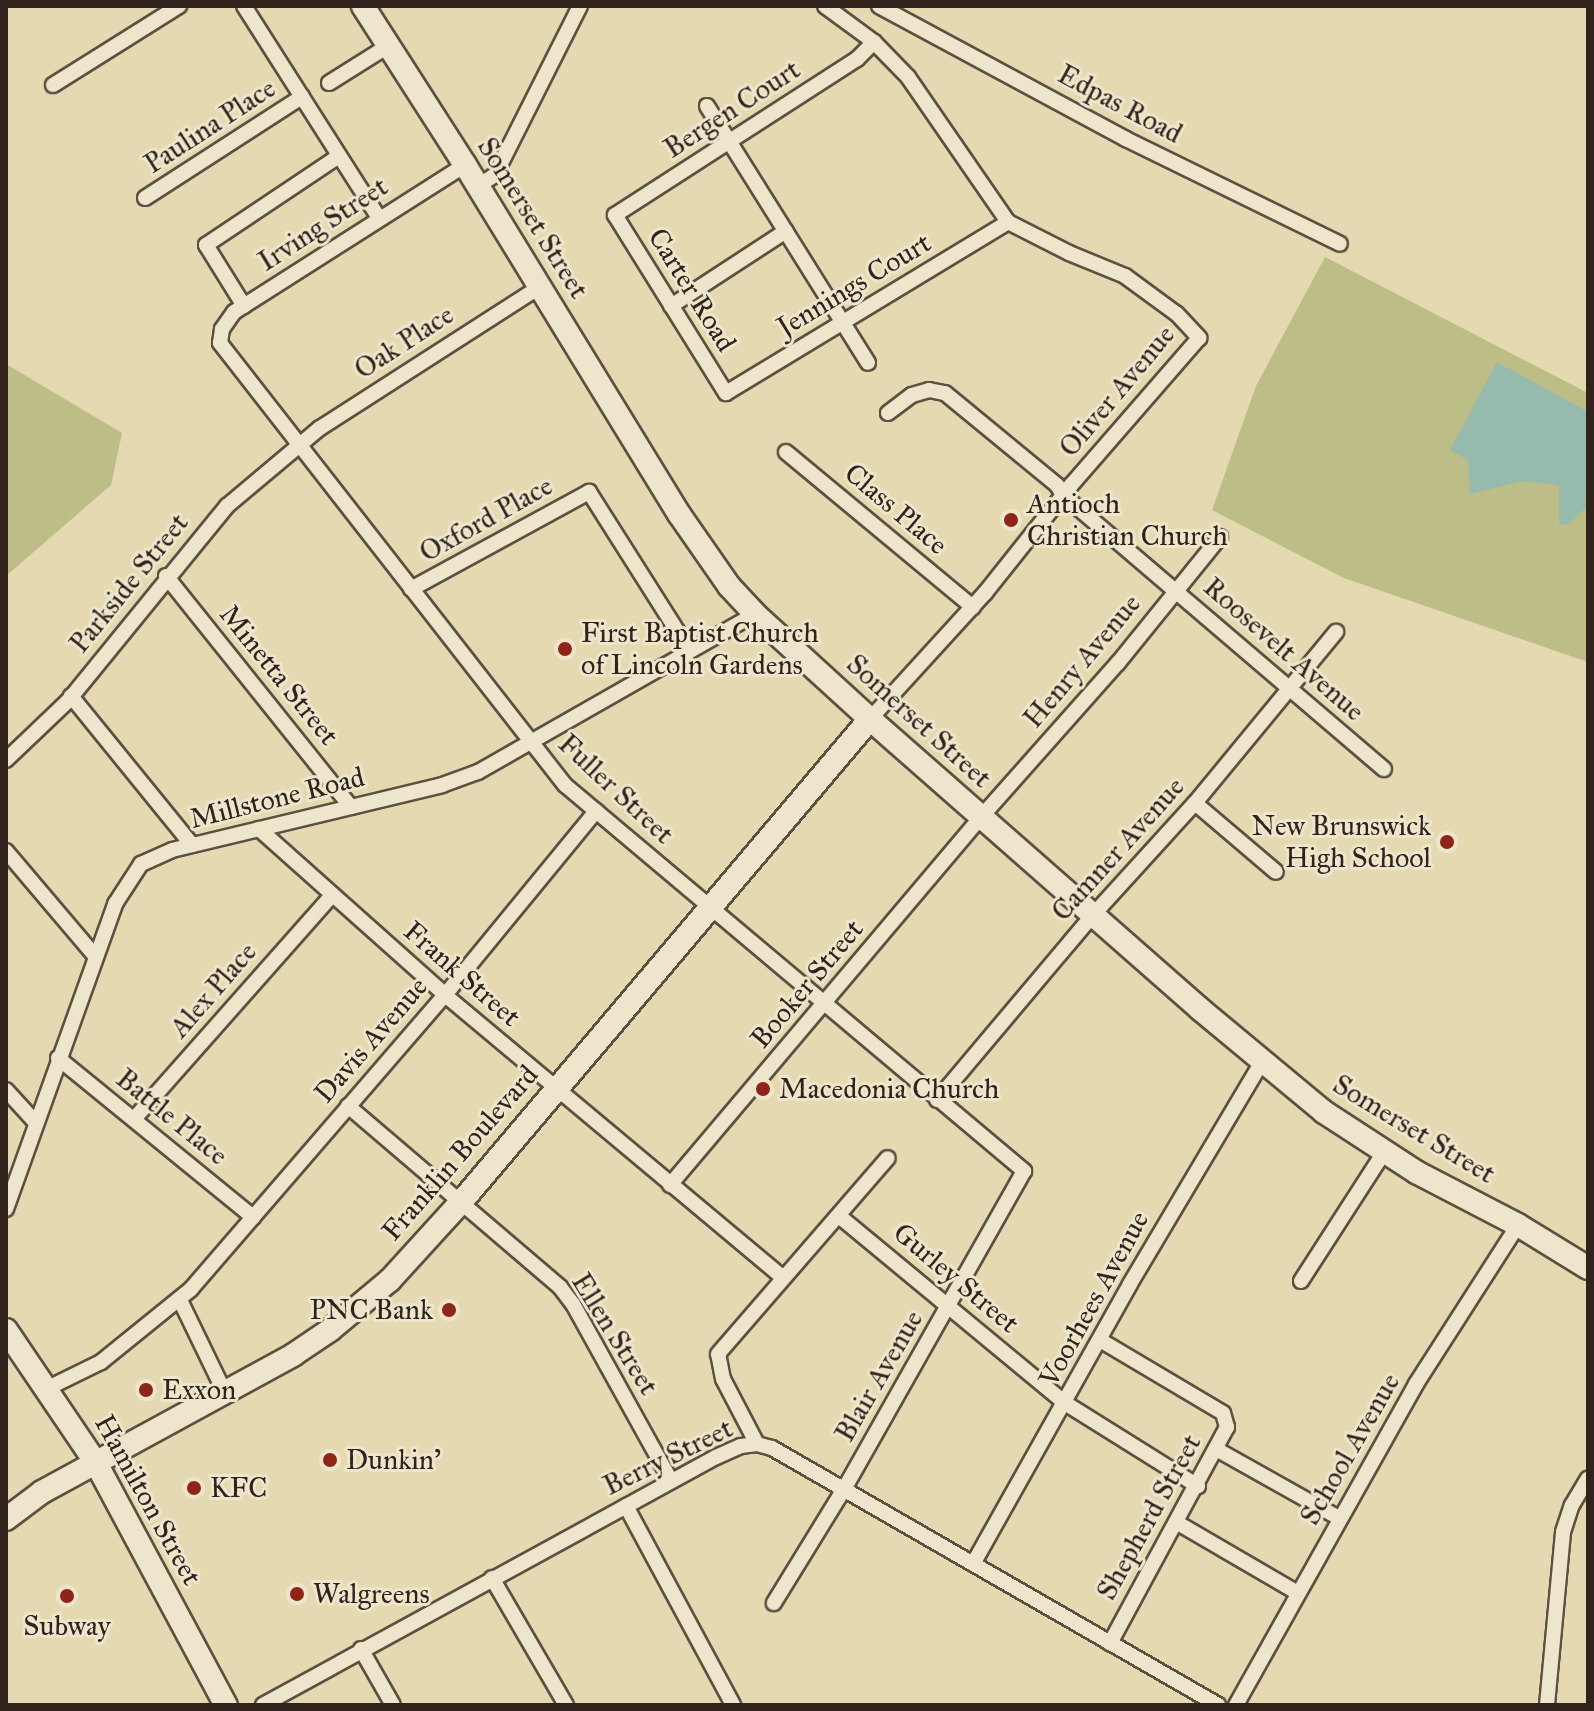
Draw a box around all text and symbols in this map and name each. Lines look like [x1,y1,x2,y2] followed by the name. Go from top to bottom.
[658,53,806,165] street label: Bergen Court
[1052,57,1188,151] street label: Edpas Road
[138,71,282,181] street label: Paulina Place
[470,131,596,305] street label: Somerset Street
[252,170,394,278] street label: Irving Street
[641,222,743,358] street label: Carter Road
[771,226,937,344] street label: Jennings Court
[348,298,460,386] street label: Oak Place
[1052,318,1182,464] street label: Oliver Avenue
[838,456,954,562] street label: Class Place
[414,469,558,569] street label: Oxford Place
[1027,487,1228,553] place label: Antioch Christian Church
[63,506,195,660] street label: Parkside Street
[1002,511,1020,529] marker: Antioch Christian Church
[1197,570,1371,728] street label: Roosevelt Avenue
[1016,587,1148,735] street label: Henry Avenue
[212,598,346,752] street label: Minetta Street
[581,616,819,682] place label: First Baptist Church of Lincoln Gardens
[556,640,574,658] marker: First Baptist Church of Lincoln Gardens
[840,647,998,795] street label: Somerset Street
[551,727,681,851] street label: Fuller Street
[186,760,368,836] street label: Millstone Road
[1045,770,1191,928] street label: Camner Avenue
[1252,809,1431,875] place label: New Brunswick High School
[1438,833,1456,851] marker: New Brunswick High School
[744,913,870,1055] street label: Booker Street
[397,914,527,1034] street label: Frank Street
[163,935,263,1045] street label: Alex Place
[307,970,435,1110] street label: Davis Avenue
[375,1059,545,1247] street label: Franklin Boulevard
[109,1062,235,1172] street label: Battle Place
[1327,1067,1501,1191] street label: Somerset Street
[779,1072,999,1106] place label: Macedonia Church
[754,1080,772,1098] marker: Macedonia Church
[1032,1205,1156,1393] street label: Voorhees Avenue
[886,1216,1026,1340] street label: Gurley Street
[564,1267,666,1401] street label: Ellen Street
[310,1293,433,1327] place label: PNC Bank
[440,1301,458,1319] marker: PNC Bank
[828,1304,930,1448] street label: Blair Avenue
[1293,1367,1407,1531] street label: School Avenue
[162,1373,236,1407] place label: Exxon
[137,1381,155,1399] marker: Exxon
[87,1409,209,1591] street label: Hamilton Street
[598,1411,738,1503] street label: Berry Street
[1090,1428,1208,1606] street label: Shepherd Street
[346,1443,441,1477] place label: Dunkin'
[321,1451,339,1469] marker: Dunkin'
[210,1471,267,1505] place label: KFC
[185,1479,203,1497] marker: KFC
[313,1577,430,1611] place label: Walgreens
[288,1585,306,1603] marker: Walgreens
[58,1587,76,1605] marker: Subway
[23,1609,111,1643] place label: Subway

